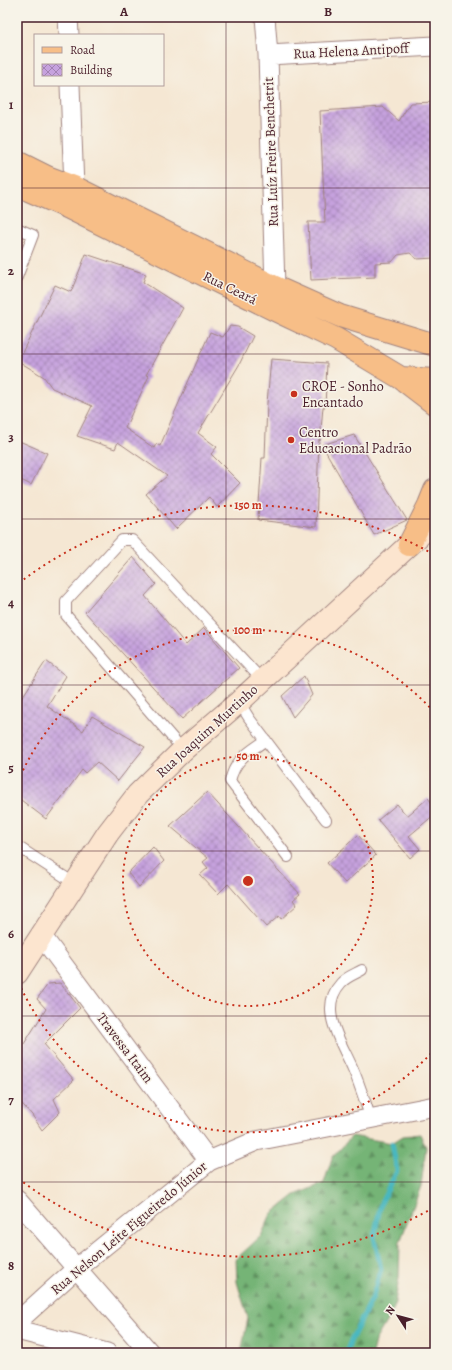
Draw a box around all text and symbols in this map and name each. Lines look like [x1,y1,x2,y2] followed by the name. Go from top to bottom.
[119,3,129,20] text: A
[324,3,332,20] text: B
[34,34,164,86] legend
[293,38,412,64] street label: Rua Helena Antipoff
[70,42,96,58] text: Road
[70,62,112,78] text: Building
[259,76,283,227] street label: Rua Luíz Freire Benchetrit
[9,96,14,113] text: 1
[8,262,15,279] text: 2
[200,267,261,309] street label: Rua Ceará
[302,377,384,412] place label: CROE - Sonho Encantado
[289,389,299,399] marker: CROE - Sonho Encantado
[299,423,412,458] place label: Centro Educacional Padrão
[8,428,14,445] text: 3
[286,435,296,445] marker: Centro Educacional Padrão
[234,497,262,513] text: 150 m
[8,594,14,611] text: 4
[234,622,262,638] text: 100 m
[152,680,262,782] street label: Rua Joaquim Murtinho
[236,748,260,764] text: 50 m
[8,759,14,776] text: 5
[241,874,255,888] centre of rings
[8,925,14,942] text: 6
[92,1009,158,1087] street label: Travessa Itaim
[8,1091,14,1108] text: 7
[47,1156,212,1299] street label: Rua Nelson Leite Figueiredo Júnior
[8,1257,14,1274] text: 8
[378,1296,418,1336] north arrow
[382,1303,399,1318] text: N

